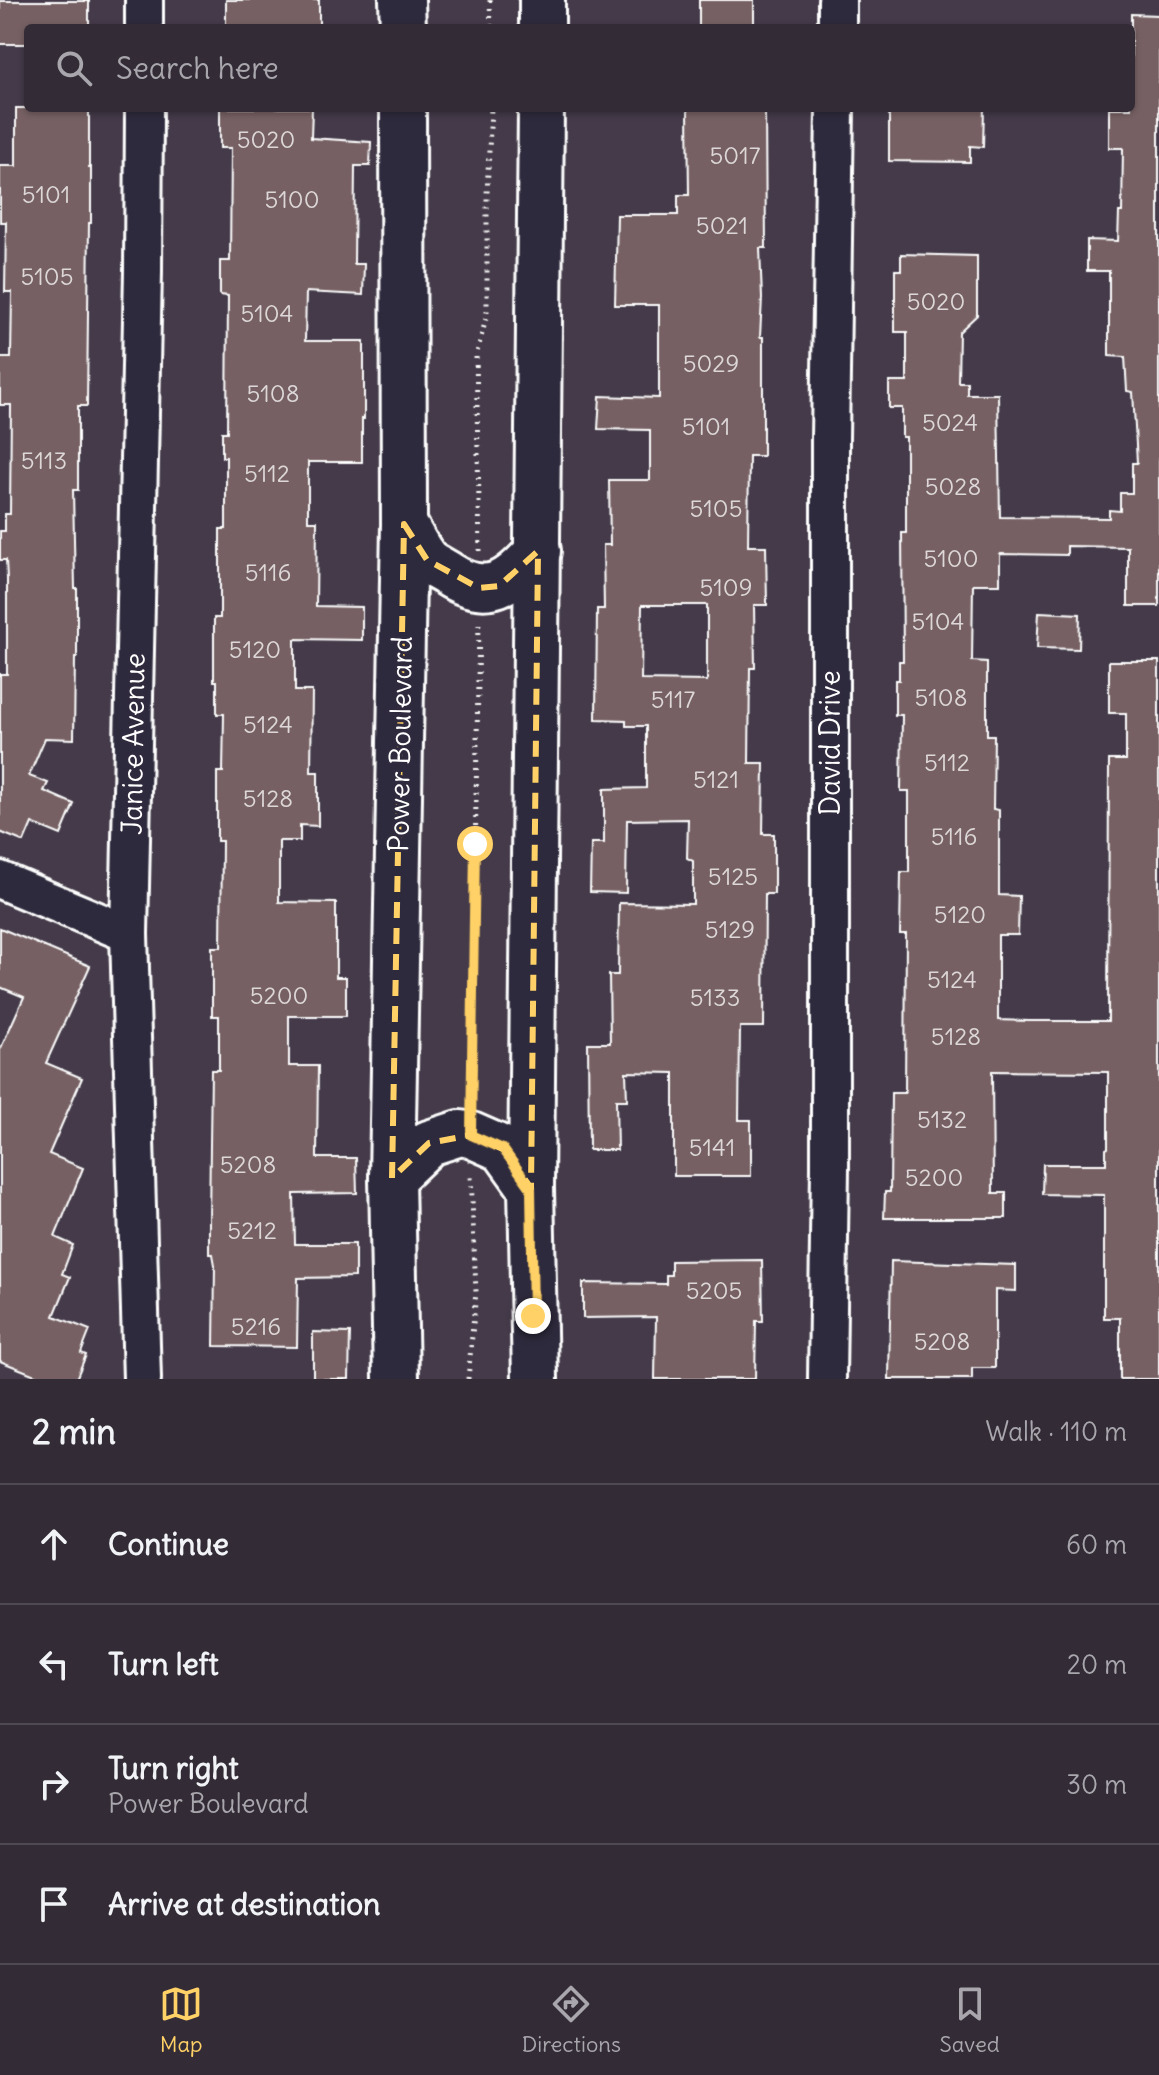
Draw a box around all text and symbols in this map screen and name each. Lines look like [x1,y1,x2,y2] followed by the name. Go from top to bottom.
[24,24,1135,112] search box
[52,46,96,90] icon: search
[116,49,279,87] text: Search here
[237,124,295,154] house number: 5020
[710,140,761,170] house number: 5017
[22,179,70,209] house number: 5101
[265,184,319,214] house number: 5100
[696,210,748,240] house number: 5021
[21,261,73,291] house number: 5105
[907,286,965,316] house number: 5020
[241,298,294,328] house number: 5104
[683,348,739,378] house number: 5029
[247,378,299,408] house number: 5108
[922,407,978,437] house number: 5024
[682,411,730,441] house number: 5101
[21,445,67,475] house number: 5113
[244,458,290,488] house number: 5112
[925,471,981,501] house number: 5028
[690,493,742,523] house number: 5105
[924,543,978,573] house number: 5100
[245,557,291,587] house number: 5116
[700,572,752,602] house number: 5109
[912,606,965,636] house number: 5104
[229,634,281,664] house number: 5120
[380,636,420,852] street label: Power Boulevard
[113,653,153,835] street label: Janice Avenue
[812,670,848,816] street label: David Drive
[915,682,967,712] house number: 5108
[651,684,696,714] house number: 5117
[243,709,293,739] house number: 5124
[924,747,970,777] house number: 5112
[693,764,739,794] house number: 5121
[243,783,293,813] house number: 5128
[931,821,977,851] house number: 5116
[457,826,493,862] route start
[708,861,758,891] house number: 5125
[934,899,986,929] house number: 5120
[705,914,755,944] house number: 5129
[927,964,977,994] house number: 5124
[250,980,308,1010] house number: 5200
[690,982,740,1012] house number: 5133
[931,1021,981,1051] house number: 5128
[917,1104,967,1134] house number: 5132
[689,1132,735,1162] house number: 5141
[220,1149,276,1179] house number: 5208
[905,1162,963,1192] house number: 5200
[227,1215,277,1245] house number: 5212
[686,1275,742,1305] house number: 5205
[515,1298,551,1334] route end
[231,1311,281,1341] house number: 5216
[914,1326,970,1356] house number: 5208
[32,1410,116,1453] text: 2 min
[985,1415,1127,1448] text: Walk · 110 m
[32,1522,76,1566] icon: ahead
[108,1525,229,1563] text: Continue
[1066,1528,1127,1561] text: 60 m
[32,1642,76,1686] icon: left
[108,1645,219,1683] text: Turn left
[1067,1648,1127,1681] text: 20 m
[108,1749,239,1787] text: Turn right
[32,1762,76,1806] icon: right
[1066,1768,1127,1801] text: 30 m
[108,1787,309,1820] text: Power Boulevard
[32,1882,76,1926] icon: arrive
[108,1885,380,1923] text: Arrive at destination
[159,1982,203,2058] tab: Map
[522,1982,621,2058] tab: Directions
[939,1982,1000,2058] tab: Saved

